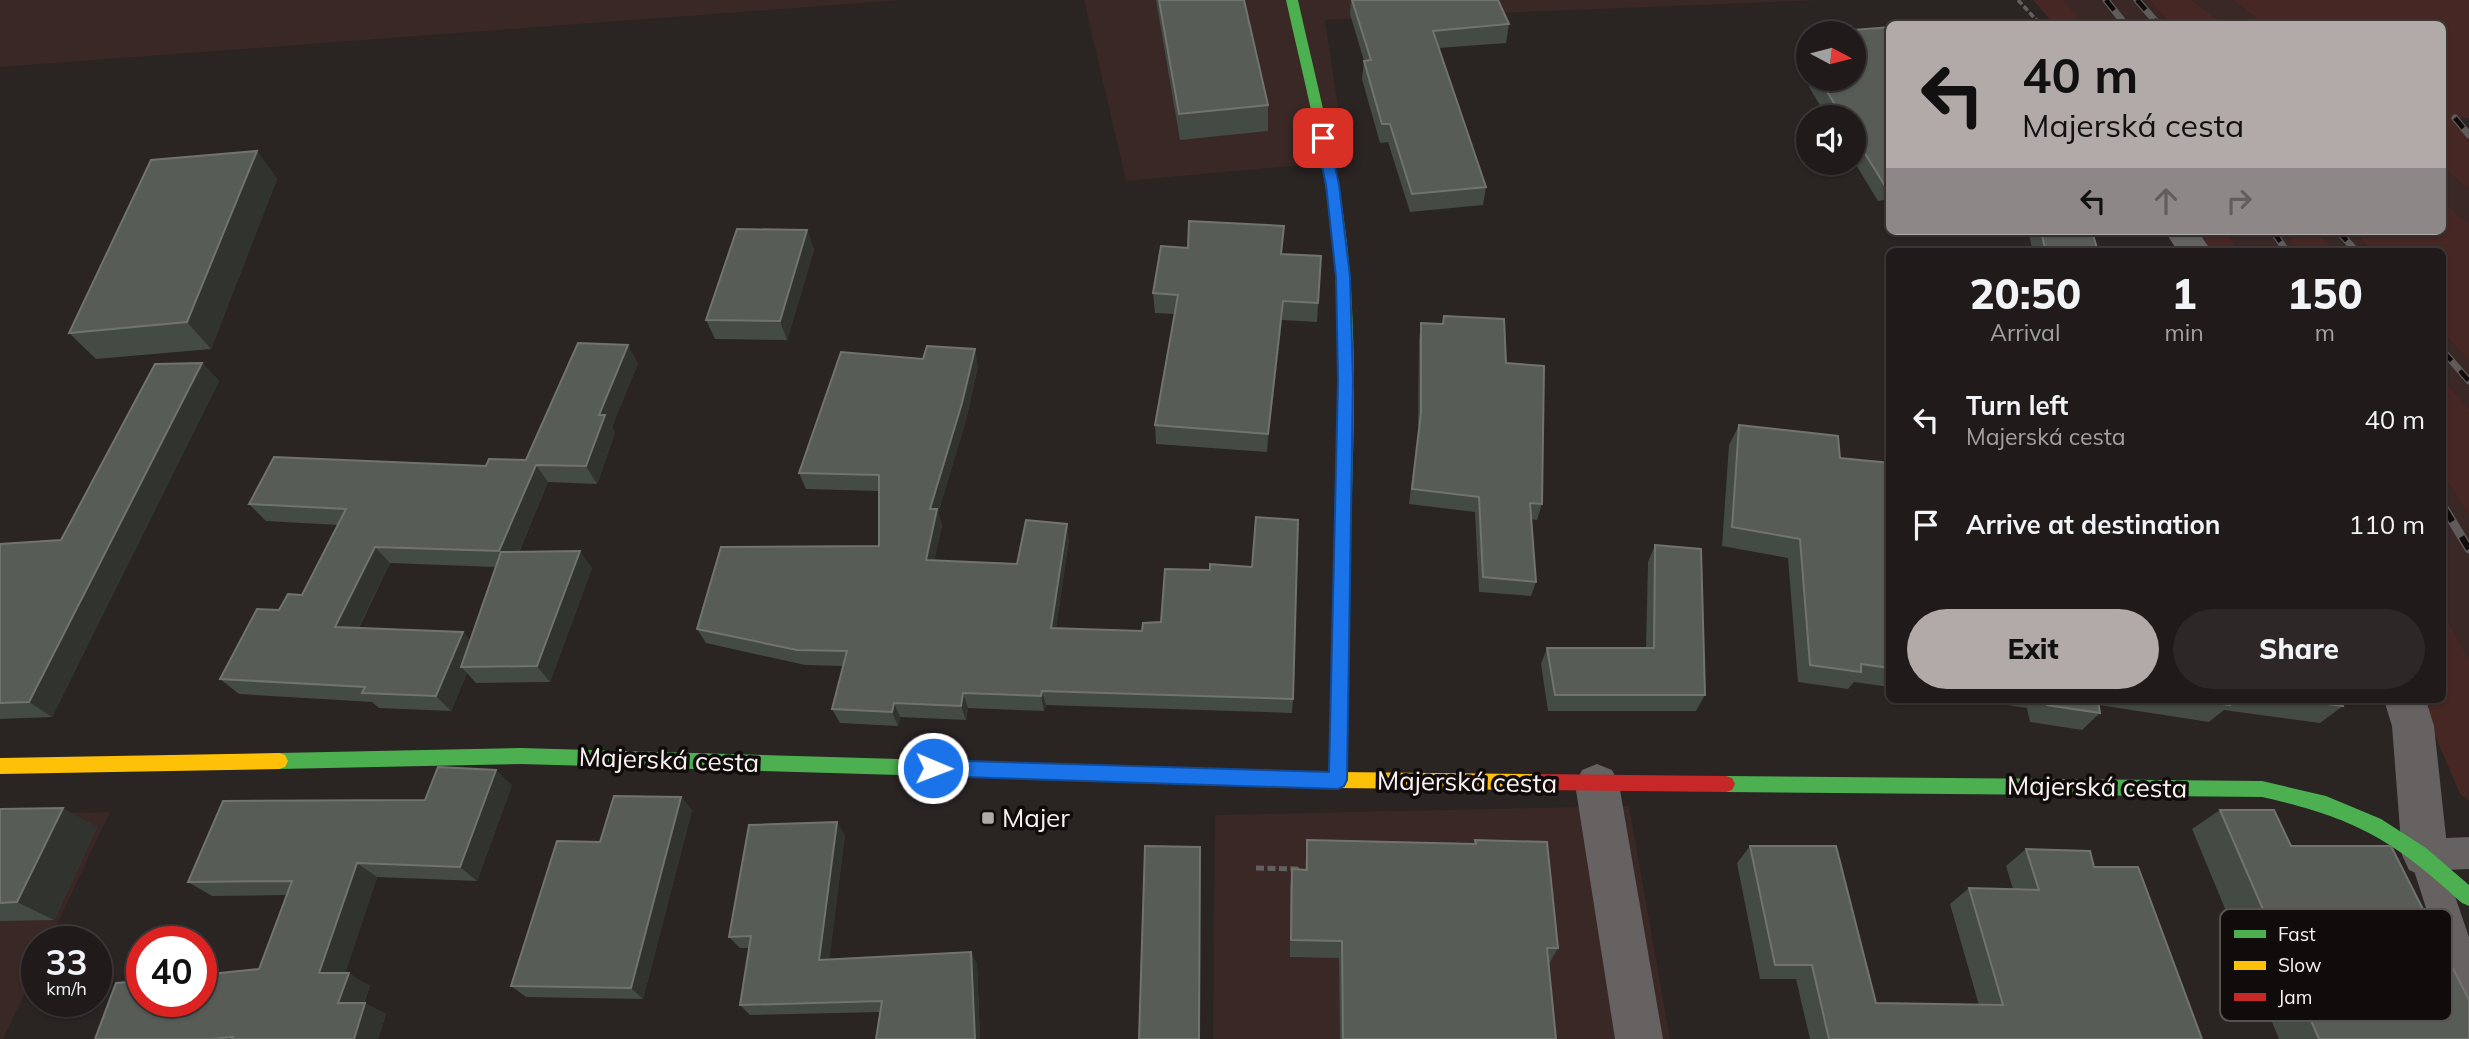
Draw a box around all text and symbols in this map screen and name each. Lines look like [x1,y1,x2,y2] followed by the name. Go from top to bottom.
[1796,21,1866,91] north arrow
[1796,21,1866,175] map controls
[2022,44,2138,105] text: 40 m
[1907,49,1998,140] icon: left
[1796,105,1866,175] button: sound
[2022,105,2244,145] text: Majerská cesta
[1293,108,1353,168] pin
[1304,119,1342,157] icon: arrive
[2074,182,2112,220] icon: left
[2147,182,2185,220] icon: ahead
[2220,182,2258,220] icon: right
[1969,267,2081,320] text: 20:50
[2171,267,2197,320] text: 1
[2287,267,2363,320] text: 150
[1990,318,2060,347] text: Arrival
[2164,318,2204,347] text: min
[2315,318,2335,347] text: m
[1966,389,2068,422] text: Turn left
[1907,401,1945,439] icon: left
[2364,403,2425,436] text: 40 m
[1966,422,2126,451] text: Majerská cesta
[1907,506,1945,544] icon: arrive
[1966,508,2221,541] text: Arrive at destination
[2349,508,2425,541] text: 110 m
[1907,609,2159,689] button: Exit
[2173,609,2425,689] button: Share
[896,731,970,805] position arrow
[578,740,760,779] street label: Majerská cesta
[1377,763,1558,800] street label: Majerská cesta
[2007,768,2188,805] street label: Majerská cesta
[1002,801,1070,834] place label: Majer
[980,810,996,826] marker: Majer
[2220,909,2452,1021] legend
[2278,922,2316,946] text: Fast
[126,926,217,1017] speed limit sign: 40
[45,940,88,984] text: 33
[2278,953,2322,977] text: Slow
[46,977,87,1000] text: km/h
[2278,985,2312,1009] text: Jam

